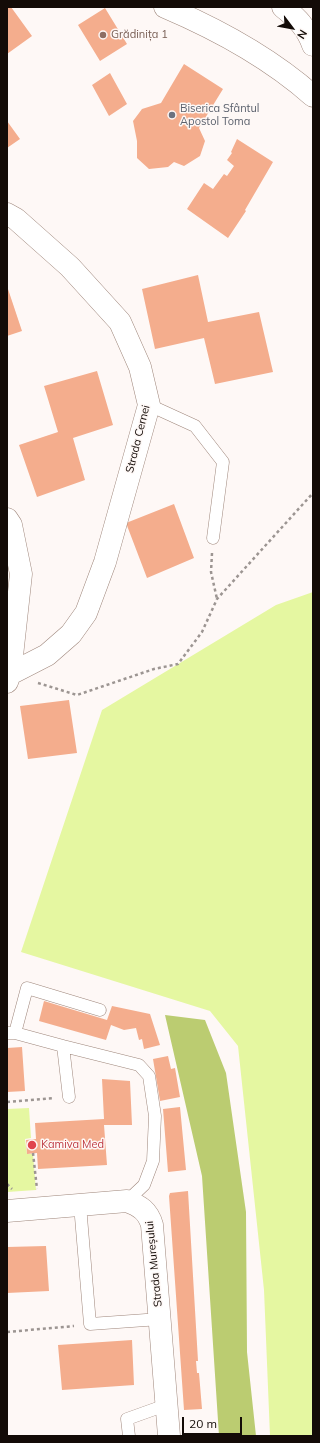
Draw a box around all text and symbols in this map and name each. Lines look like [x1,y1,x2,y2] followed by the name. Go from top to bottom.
[272,8,312,48] north arrow
[294,27,310,42] text: N
[111,28,168,42] place label: Grădinița 1
[98,30,108,40] marker: Grădinița 1
[180,102,259,128] place label: Biserica Sfântul Apostol Toma
[167,110,177,120] marker: Biserica Sfântul Apostol Toma
[123,404,153,474] street label: Strada Cernei
[41,1138,104,1152] place label: Kamiva Med
[26,1139,38,1151] marker: Kamiva Med
[143,1220,165,1308] street label: Strada Mureșului
[184,1409,244,1435] scale bar
[189,1416,217,1431] text: 20 m

